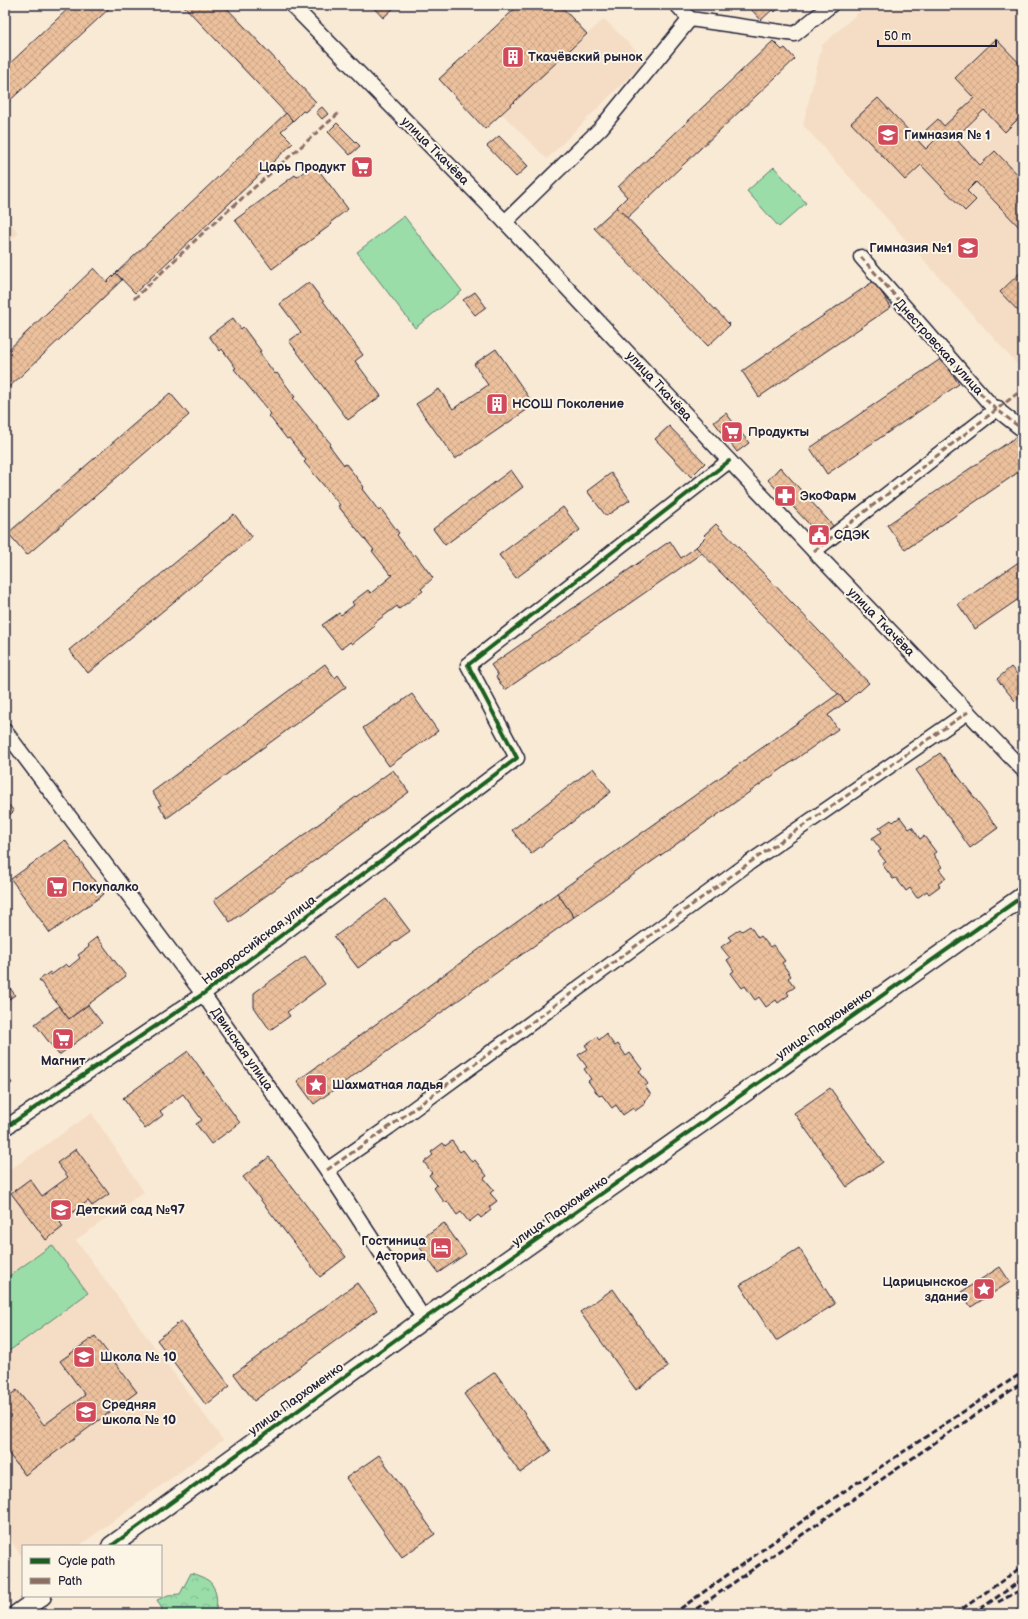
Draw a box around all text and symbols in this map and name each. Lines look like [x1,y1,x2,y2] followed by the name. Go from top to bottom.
[878,22,996,48] scale bar
[884,29,911,44] text: 50 m
[500,44,526,70] building icon: Ткачёвский рынок
[528,49,644,65] place label: Ткачёвский рынок
[398,114,473,189] street label: улица Ткачёва
[875,122,901,148] school or university icon: Гимназия № 1
[904,127,990,143] place label: Гимназия № 1
[349,154,375,180] supermarket icon: Царь Продукт
[259,159,347,175] place label: Царь Продукт
[955,235,981,261] school or university icon: Гимназия №1
[869,240,952,256] place label: Гимназия №1
[891,295,987,399] street label: Днестровская улица
[623,348,696,425] street label: улица Ткачёва
[484,391,510,417] building icon: НСОШ Поколение
[512,396,624,412] place label: НСОШ Поколение
[719,419,745,445] supermarket icon: Продукты
[748,424,809,440] place label: Продукты
[772,483,798,509] pharmacy icon: ЭкоФарм
[800,488,857,504] place label: ЭкоФарм
[806,522,832,548] public building icon: СДЭК
[834,527,870,543] place label: СДЭК
[844,584,918,660] street label: улица Ткачёва
[44,874,70,900] supermarket icon: Покупалко
[72,879,139,895] place label: Покупалко
[199,892,320,988] street label: Новороссийская улица
[773,985,875,1063] street label: улица Пархоменко
[207,1004,277,1094] street label: Двинская улица
[50,1026,76,1052] supermarket icon: Магнит
[41,1053,86,1069] place label: Магнит
[303,1072,329,1098] place icon: Шахматная ладья
[332,1077,443,1093] place label: Шахматная ладья
[509,1172,611,1250] street label: улица Пархоменко
[48,1197,74,1223] school or university icon: Детский сад №97
[76,1202,185,1218] place label: Детский сад №97
[361,1233,426,1264] place label: Гостиница Астория
[428,1235,454,1261] hotel icon: Гостиница Астория
[882,1274,968,1305] place label: Царицынское здание
[971,1276,997,1302] place icon: Царицынское здание
[71,1344,97,1370] school or university icon: Школа № 10
[100,1349,177,1365] place label: Школа № 10
[245,1359,347,1439] street label: улица Пархоменко
[102,1397,176,1428] place label: Средняя школа № 10
[73,1399,99,1425] school or university icon: Средняя школа № 10
[22,1545,162,1597] legend
[58,1554,115,1569] text: Cycle path
[58,1574,83,1589] text: Path

